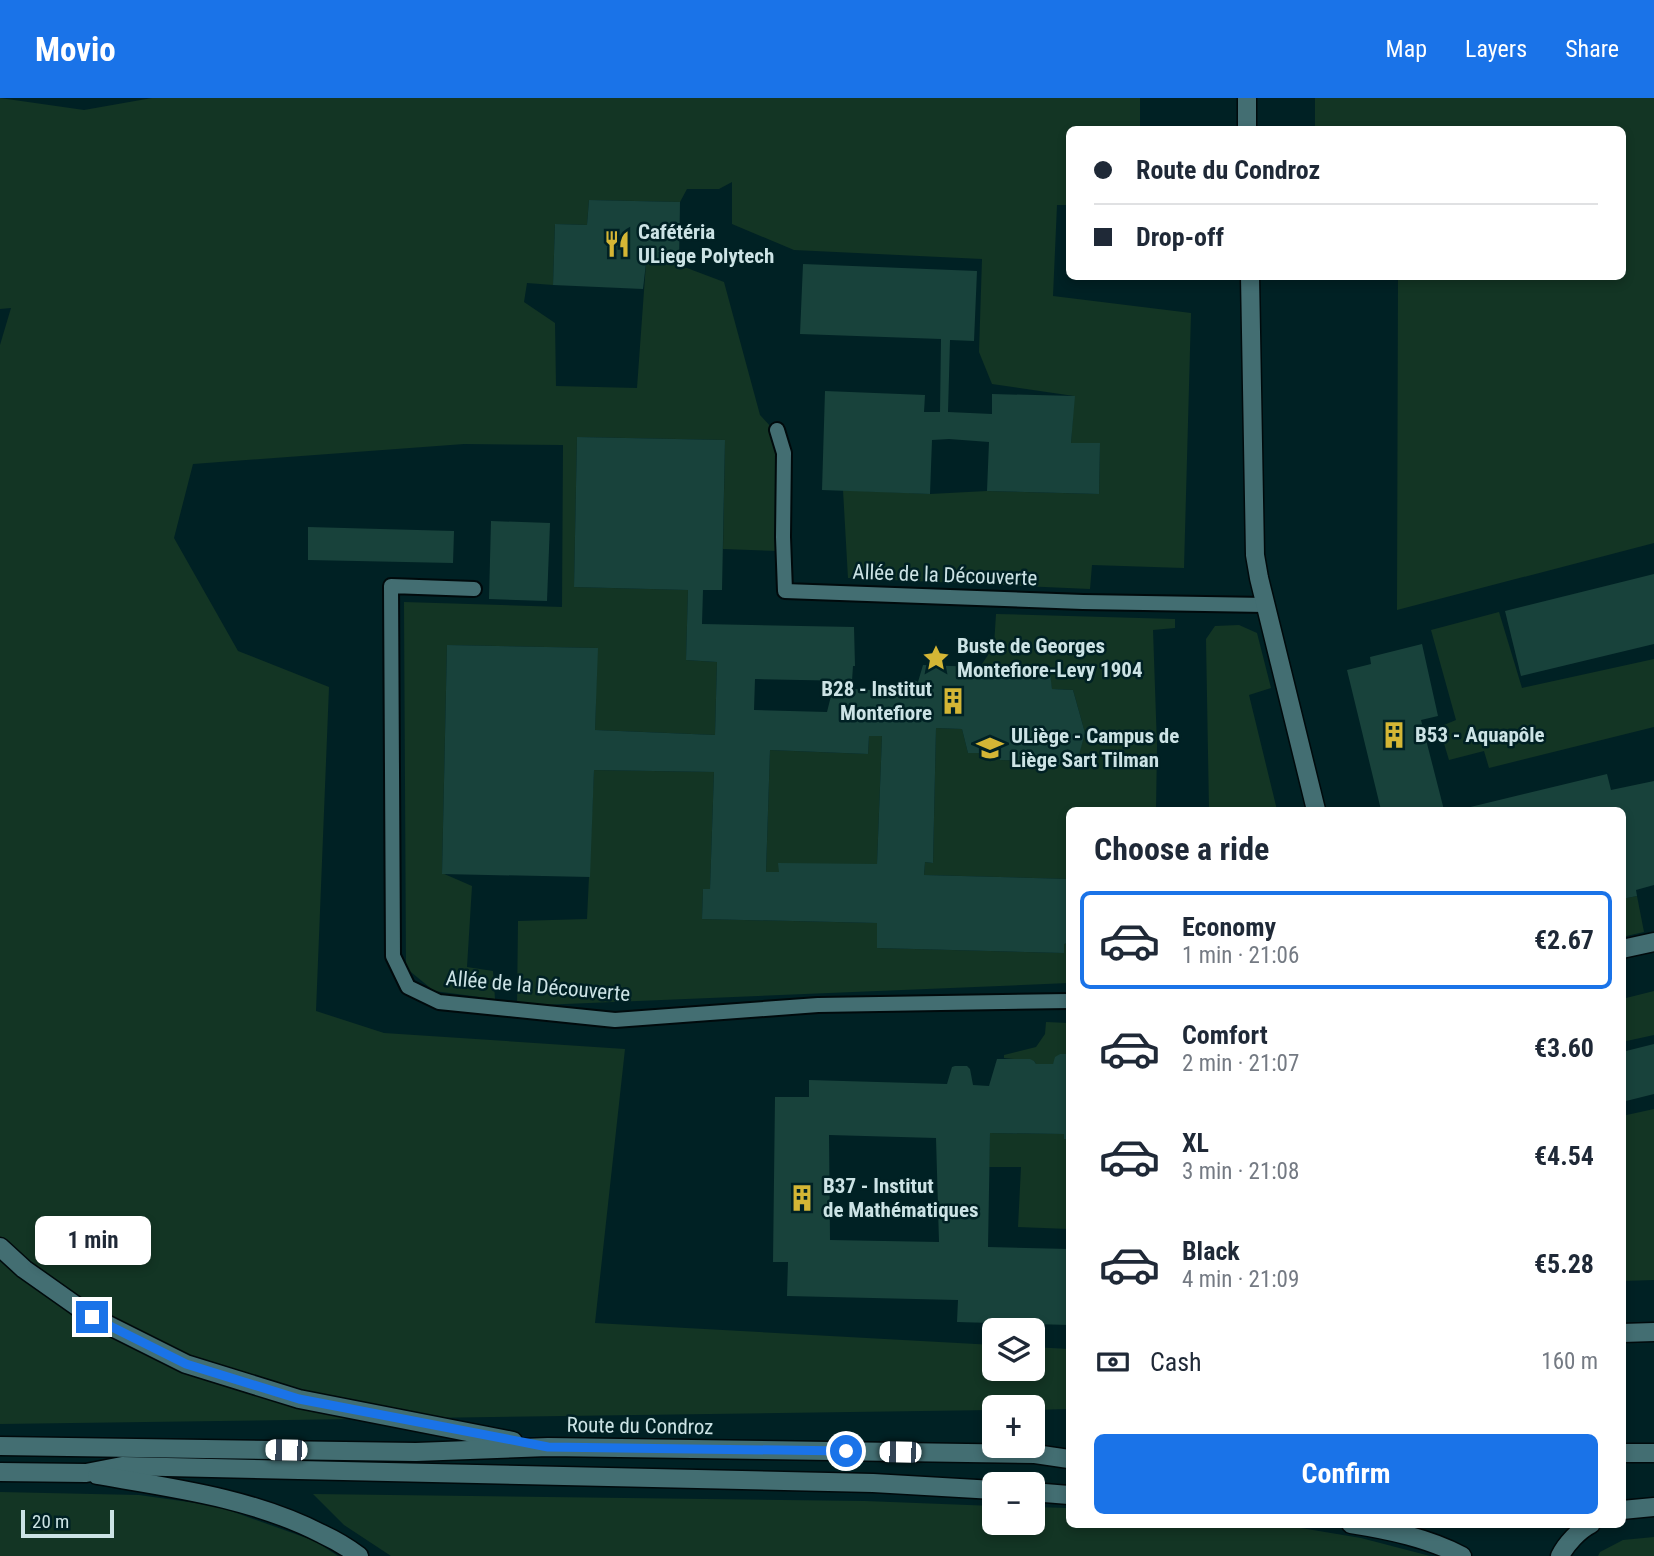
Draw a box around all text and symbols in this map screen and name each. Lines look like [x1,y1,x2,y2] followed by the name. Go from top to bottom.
[35,30,116,69] text: Movio
[1386,35,1427,63] text: Map
[1465,35,1527,63] text: Layers
[1565,35,1619,63] text: Share
[1136,155,1320,185] text: Route du Condroz
[638,220,774,268] place label: Cafétéria ULiege Polytech
[1136,222,1224,252] text: Drop-off
[602,229,632,259] restaurant icon: Cafétéria ULiege Polytech
[852,560,1038,590] street label: Allée de la Découverte
[957,634,1143,682] place label: Buste de Georges Montefiore-Levy 1904
[921,643,951,673] place icon: Buste de Georges Montefiore-Levy 1904
[821,677,932,725] place label: B28 - Institut Montefiore
[938,686,968,716] building icon: B28 - Institut Montefiore
[1379,720,1409,750] building icon: B53 - Aquapôle
[1415,723,1545,747] place label: B53 - Aquapôle
[1011,724,1179,772] place label: ULiège - Campus de Liège Sart Tilman
[975,733,1005,763] school or university icon: ULiège - Campus de Liège Sart Tilman
[1094,830,1269,868] text: Choose a ride
[1098,909,1161,972] icon: car
[1182,912,1276,942] text: Economy
[1534,925,1594,955] text: €2.67
[1182,942,1299,969] text: 1 min · 21:06
[445,966,631,1006] street label: Allée de la Découverte
[1098,1017,1161,1080] icon: car
[1182,1020,1268,1050] text: Comfort
[1534,1033,1594,1063] text: €3.60
[1182,1050,1299,1077] text: 2 min · 21:07
[1098,1125,1161,1188] icon: car
[1182,1128,1209,1158] text: XL
[1534,1141,1594,1171] text: €4.54
[1182,1158,1299,1185] text: 3 min · 21:08
[823,1174,979,1222] place label: B37 - Institut de Mathématiques
[787,1183,817,1213] building icon: B37 - Institut de Mathématiques
[34,1216,150,1264] callout: 1 min
[67,1227,119,1254] text: 1 min
[1098,1233,1161,1296] icon: car
[1182,1236,1240,1266] text: Black
[1534,1249,1594,1279] text: €5.28
[1182,1266,1299,1293] text: 4 min · 21:09
[76,1301,108,1333] route end
[982,1318,1045,1535] map controls
[982,1318,1045,1381] button: layers
[1094,1343,1132,1381] icon: cash
[1150,1347,1202,1377] text: Cash
[1541,1348,1598,1375] text: 160 m
[982,1395,1045,1458] button: +
[566,1413,714,1439] street label: Route du Condroz
[1094,1434,1598,1514] button: Confirm
[830,1435,862,1467] route start
[265,1439,308,1461] car
[879,1441,922,1463] car
[982,1472,1045,1535] button: −
[21,1507,114,1539] scale bar
[32,1510,69,1533] text: 20 m

